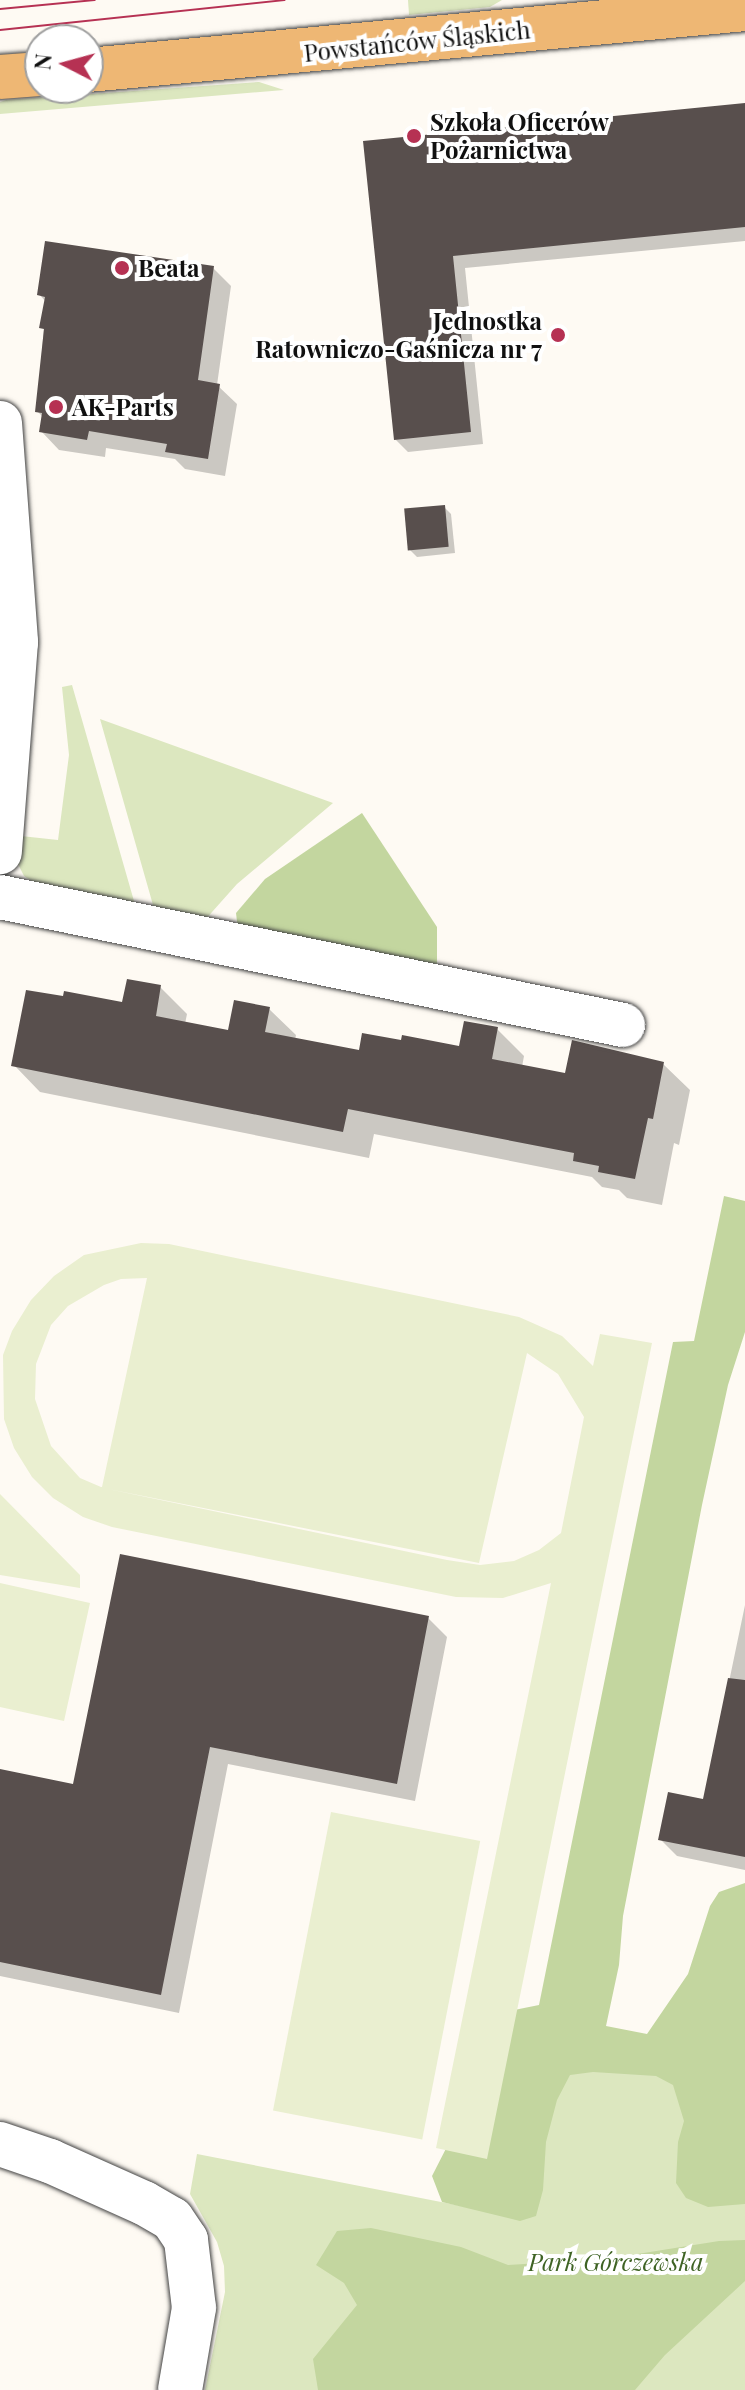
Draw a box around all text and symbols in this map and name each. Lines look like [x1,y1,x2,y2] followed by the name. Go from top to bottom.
[302,15,532,67] street label: Powstańców Śląskich
[24,24,104,104] north arrow
[26,52,58,71] text: N
[430,108,609,164] place label: Szkoła Oficerów Pożarnictwa
[405,127,423,145] marker: Szkoła Oficerów Pożarnictwa
[138,254,200,282] place label: Beata
[113,259,131,277] marker: Beata
[255,307,542,363] place label: Jednostka Ratowniczo-Gaśnicza nr 7
[549,326,567,344] marker: Jednostka Ratowniczo-Gaśnicza nr 7
[72,393,174,421] place label: AK-Parts
[47,398,65,416] marker: AK-Parts
[528,2248,704,2276] park label: Park Górczewska

